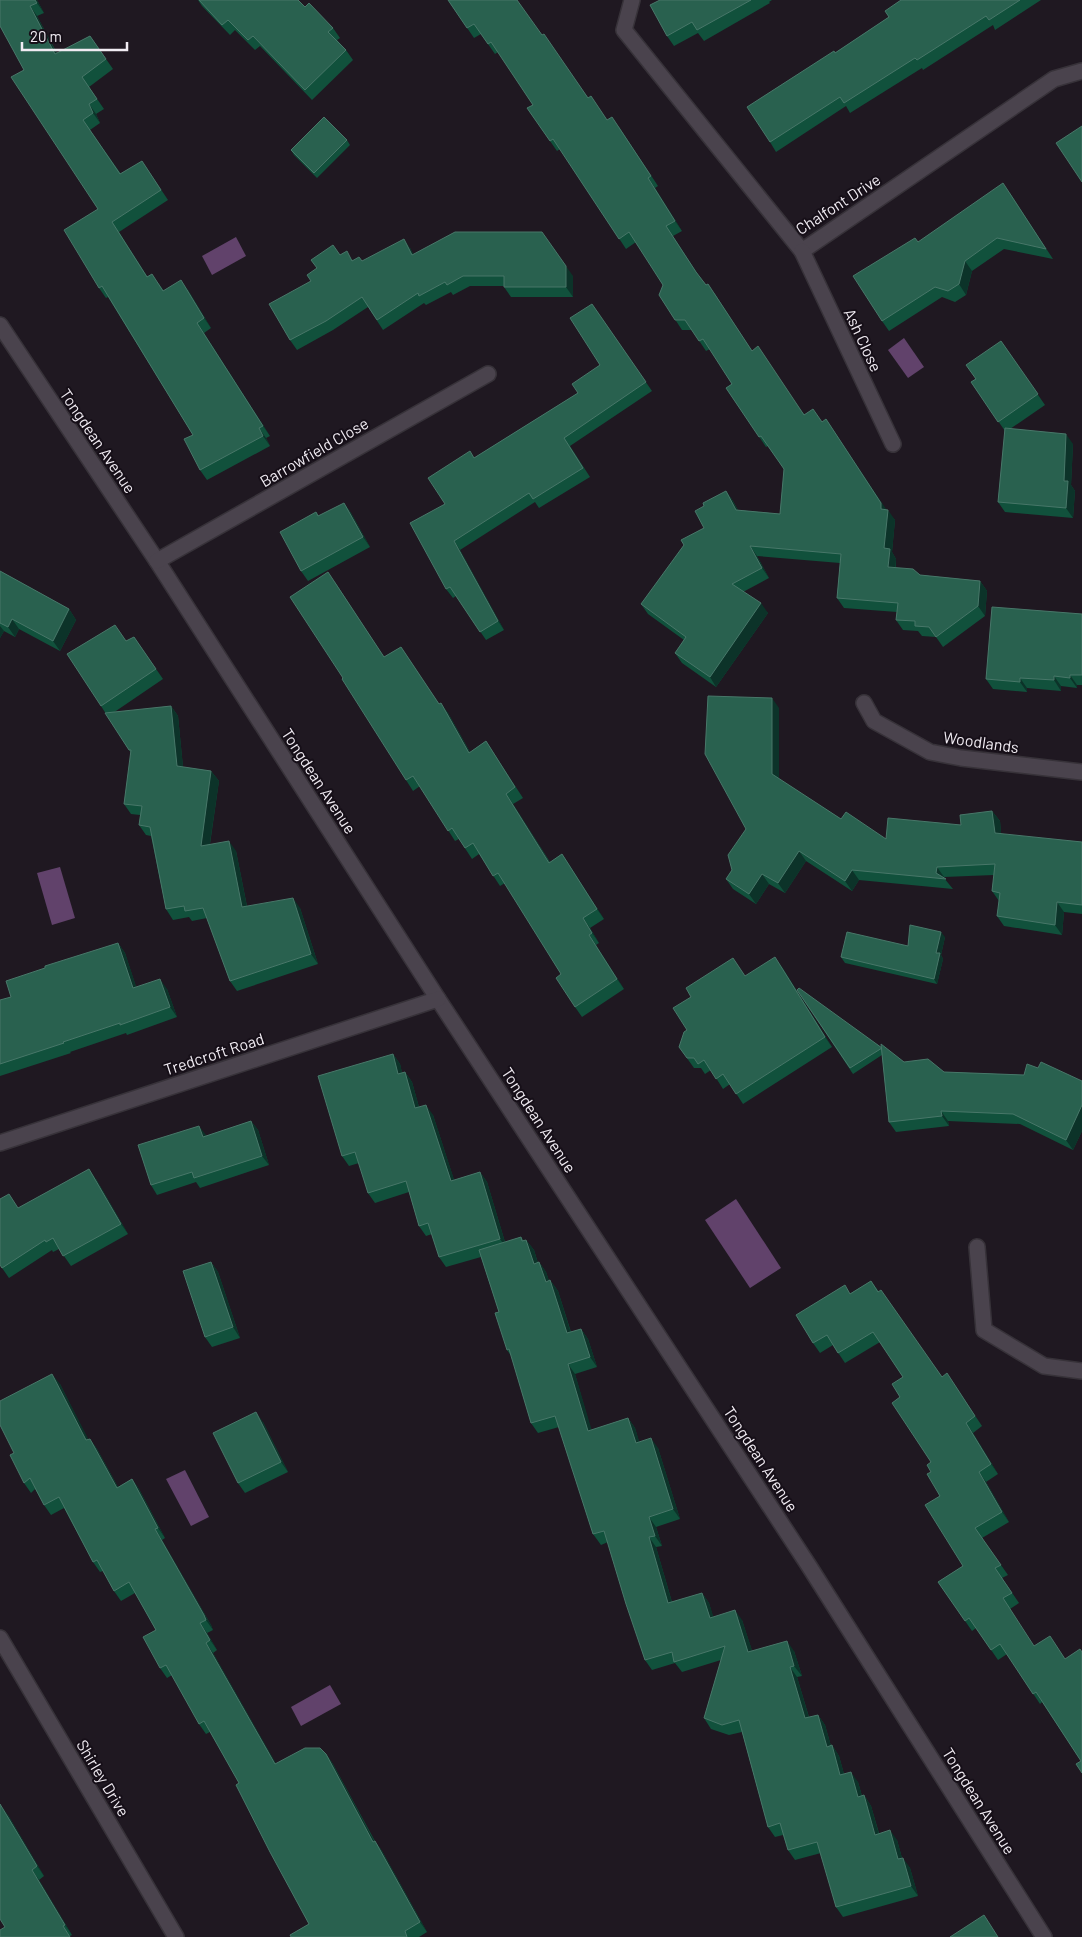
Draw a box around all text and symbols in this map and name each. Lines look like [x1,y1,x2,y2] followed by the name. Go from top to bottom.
[22,20,128,52] scale bar
[30,27,62,45] text: 20 m
[792,169,884,238] street label: Chalfont Drive
[841,305,886,374] street label: Ash Close
[56,385,140,497] street label: Tongdean Avenue
[256,413,371,490] street label: Barrowfield Close
[278,724,361,837] street label: Tongdean Avenue
[942,727,1020,756] street label: Woodlands
[161,1028,266,1079] street label: Tredcroft Road
[498,1063,581,1176] street label: Tongdean Avenue
[720,1402,803,1515] street label: Tongdean Avenue
[73,1736,134,1820] street label: Shirley Drive
[939,1744,1020,1857] street label: Tongdean Avenue

